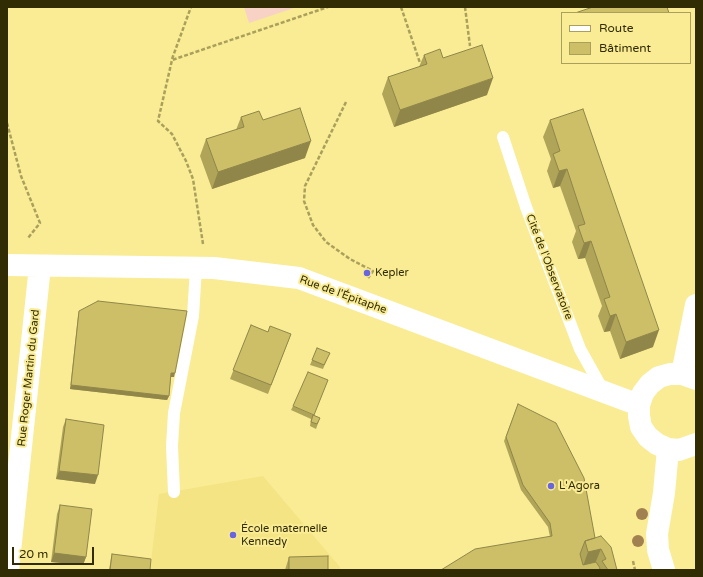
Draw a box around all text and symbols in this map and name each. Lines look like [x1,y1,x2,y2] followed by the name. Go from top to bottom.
[561,12,691,64] legend
[599,21,633,35] text: Route
[599,41,651,55] text: Bâtiment
[523,212,575,322] street label: Cité de l'Observatoire
[375,266,409,280] place label: Kepler
[362,268,372,278] marker: Kepler
[298,273,388,317] street label: Rue de l'Épitaphe
[15,309,43,447] street label: Rue Roger Martin du Gard
[559,479,600,493] place label: L'Agora
[546,481,556,491] marker: L'Agora
[241,522,328,548] place label: École maternelle Kennedy
[228,530,238,540] marker: École maternelle Kennedy
[14,539,96,565] scale bar
[19,547,48,561] text: 20 m

